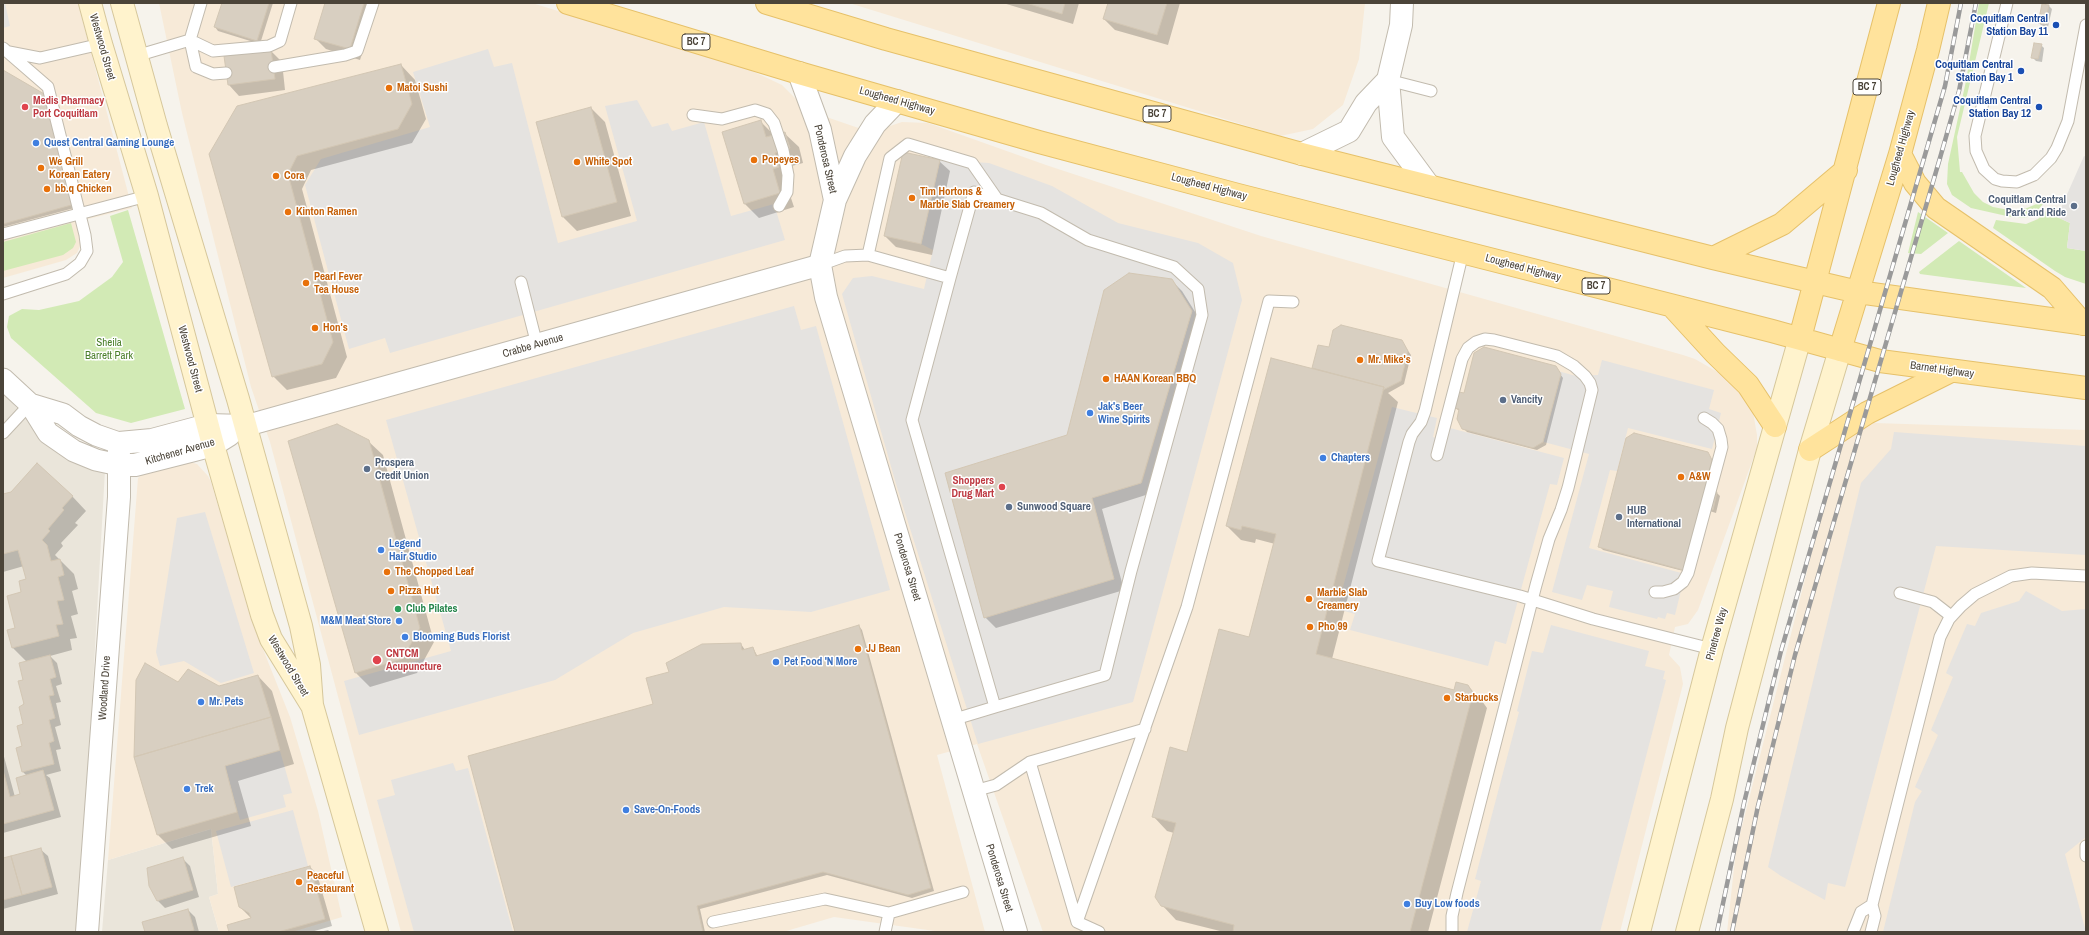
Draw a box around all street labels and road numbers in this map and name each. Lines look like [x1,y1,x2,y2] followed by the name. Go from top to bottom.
[86,12,118,82] street label: Westwood Street
[682,34,710,50] road number: BC 7
[1853,79,1881,95] road number: BC 7
[858,84,936,118] street label: Lougheed Highway
[1143,106,1171,122] road number: BC 7
[1884,109,1918,187] street label: Lougheed Highway
[811,123,839,195] street label: Ponderosa Street
[1170,171,1248,203] street label: Lougheed Highway
[1484,252,1562,284] street label: Lougheed Highway
[1582,278,1610,294] road number: BC 7
[175,324,205,394] street label: Westwood Street
[501,331,565,361] street label: Crabbe Avenue
[1909,359,1975,381] street label: Barnet Highway
[144,436,216,468] street label: Kitchener Avenue
[890,532,924,602] street label: Ponderosa Street
[1704,606,1730,662] street label: Pinetree Way
[265,633,311,699] street label: Westwood Street
[96,655,114,721] street label: Woodland Drive
[982,843,1016,913] street label: Ponderosa Street

